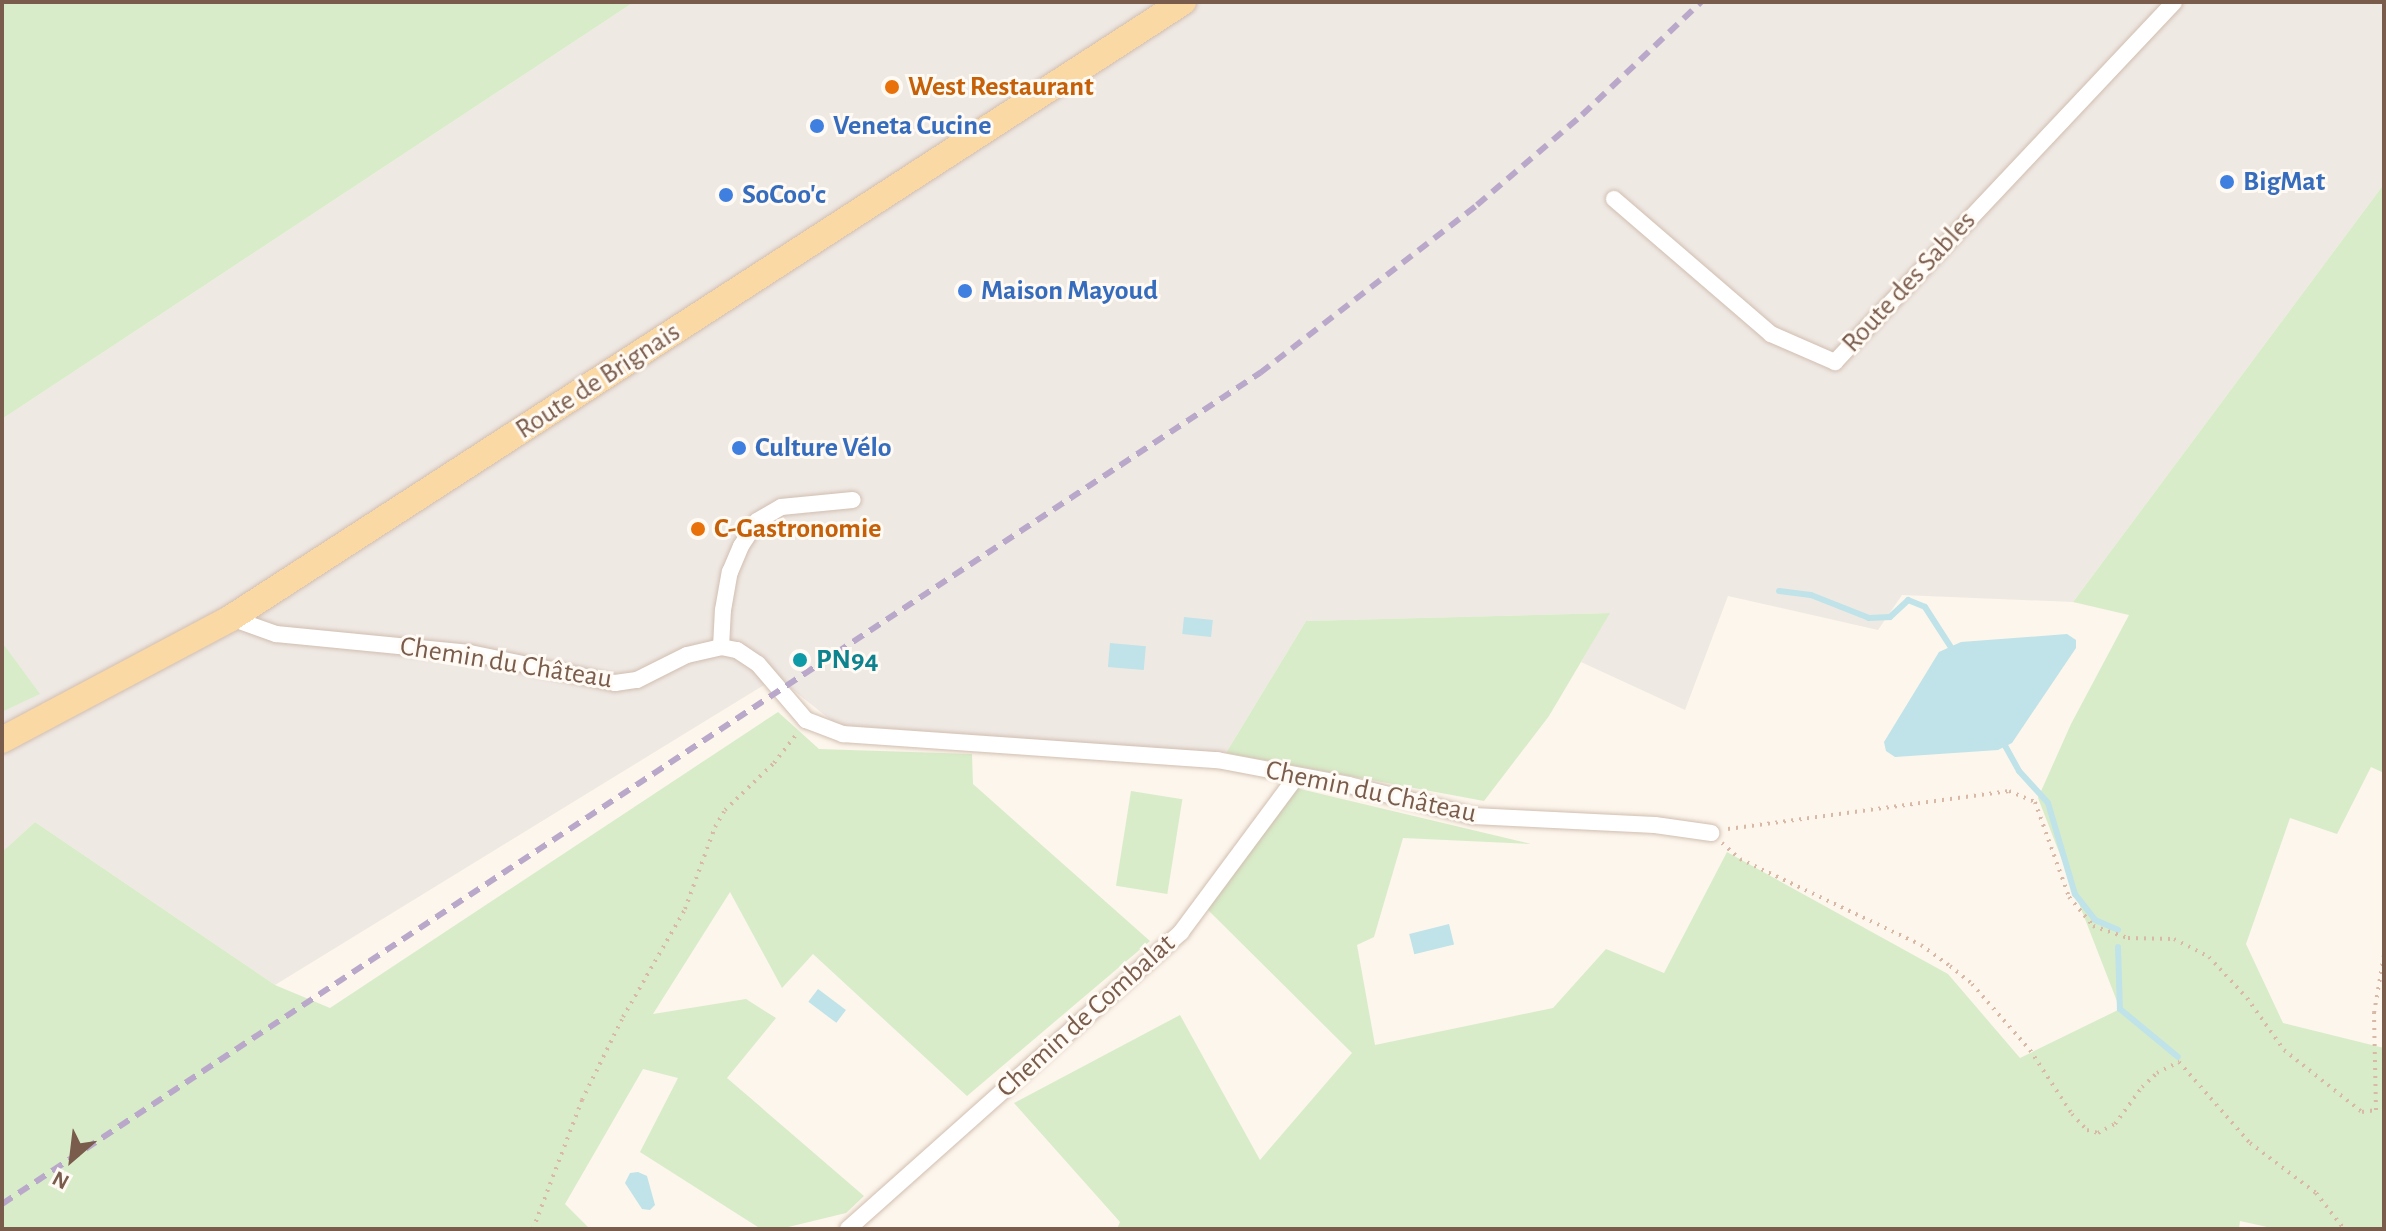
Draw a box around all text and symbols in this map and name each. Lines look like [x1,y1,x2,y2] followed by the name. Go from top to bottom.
[908,70,1094,104] place label: West Restaurant
[883,78,901,96] marker: West Restaurant
[833,109,991,143] place label: Veneta Cucine
[808,117,826,135] marker: Veneta Cucine
[2243,165,2325,199] place label: BigMat
[2218,173,2236,191] marker: BigMat
[742,178,826,212] place label: SoCoo'c
[717,186,735,204] marker: SoCoo'c
[1835,204,1983,360] street label: Route des Sables
[981,274,1158,308] place label: Maison Mayoud
[956,282,974,300] marker: Maison Mayoud
[509,315,687,447] street label: Route de Brignais
[755,431,892,465] place label: Culture Vélo
[730,439,748,457] marker: Culture Vélo
[714,512,881,546] place label: C-Gastronomie
[689,520,707,538] marker: C-Gastronomie
[397,630,615,696] street label: Chemin du Château
[816,643,879,677] place label: PN94
[791,651,809,669] marker: PN94
[1263,753,1479,831] street label: Chemin du Château
[990,927,1182,1105] street label: Chemin de Combalat
[32,1119,112,1199] north arrow
[49,1167,73,1193] text: N

